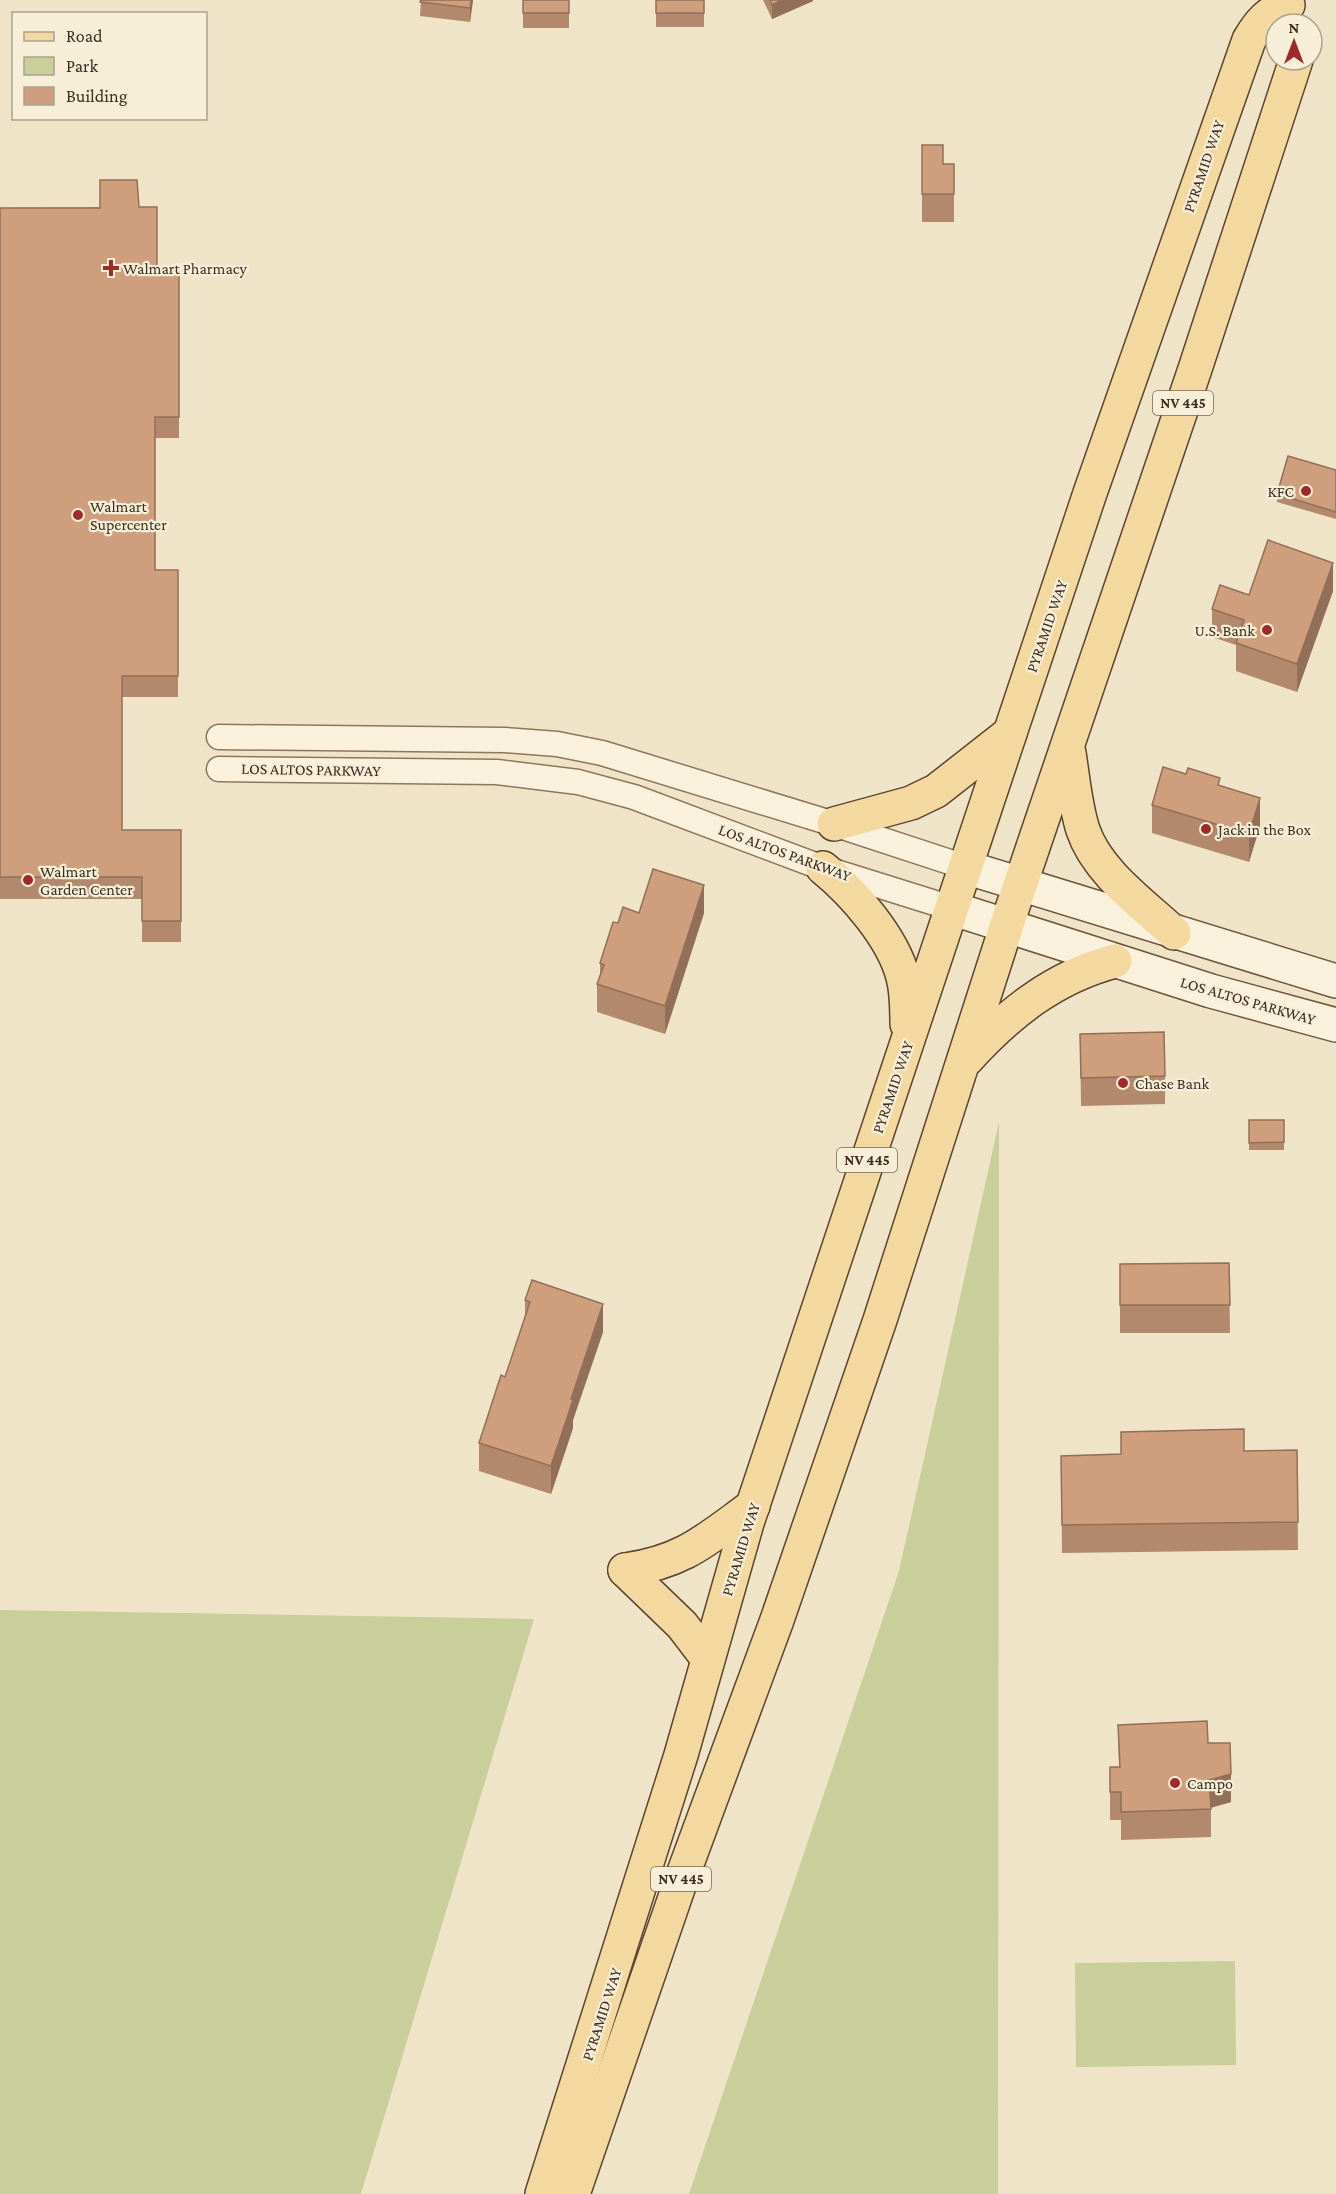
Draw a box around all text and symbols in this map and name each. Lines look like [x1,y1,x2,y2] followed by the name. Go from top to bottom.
[12,12,207,120] legend
[1264,12,1324,72] north arrow
[1289,19,1300,36] text: N
[66,26,103,46] text: Road
[66,56,98,76] text: Park
[66,86,128,106] text: Building
[1180,117,1227,215] street label: PYRAMID WAY
[123,260,247,278] place label: Walmart Pharmacy
[104,261,118,275] marker: Walmart Pharmacy
[1153,391,1213,415] road number: NV 445
[1268,483,1294,500] place label: KFC
[1299,484,1313,498] marker: KFC
[90,498,167,534] place label: Walmart Supercenter
[71,508,85,522] marker: Walmart Supercenter
[1023,577,1070,675] street label: PYRAMID WAY
[1195,622,1255,639] place label: U.S. Bank
[1260,623,1274,637] marker: U.S. Bank
[241,760,382,779] street label: LOS ALTOS PARKWAY
[716,821,854,885] street label: LOS ALTOS PARKWAY
[1216,821,1312,839] place label: Jack in the Box
[1199,822,1213,836] marker: Jack in the Box
[40,863,133,898] place label: Walmart Garden Center
[21,873,35,887] marker: Walmart Garden Center
[1178,973,1318,1028] street label: LOS ALTOS PARKWAY
[869,1038,916,1136] street label: PYRAMID WAY
[1135,1075,1210,1092] place label: Chase Bank
[1116,1076,1130,1090] marker: Chase Bank
[837,1148,897,1172] road number: NV 445
[718,1500,763,1598] street label: PYRAMID WAY
[1187,1775,1233,1793] place label: Campo
[1168,1776,1182,1790] marker: Campo
[651,1867,711,1891] road number: NV 445
[578,1965,625,2063] street label: PYRAMID WAY

